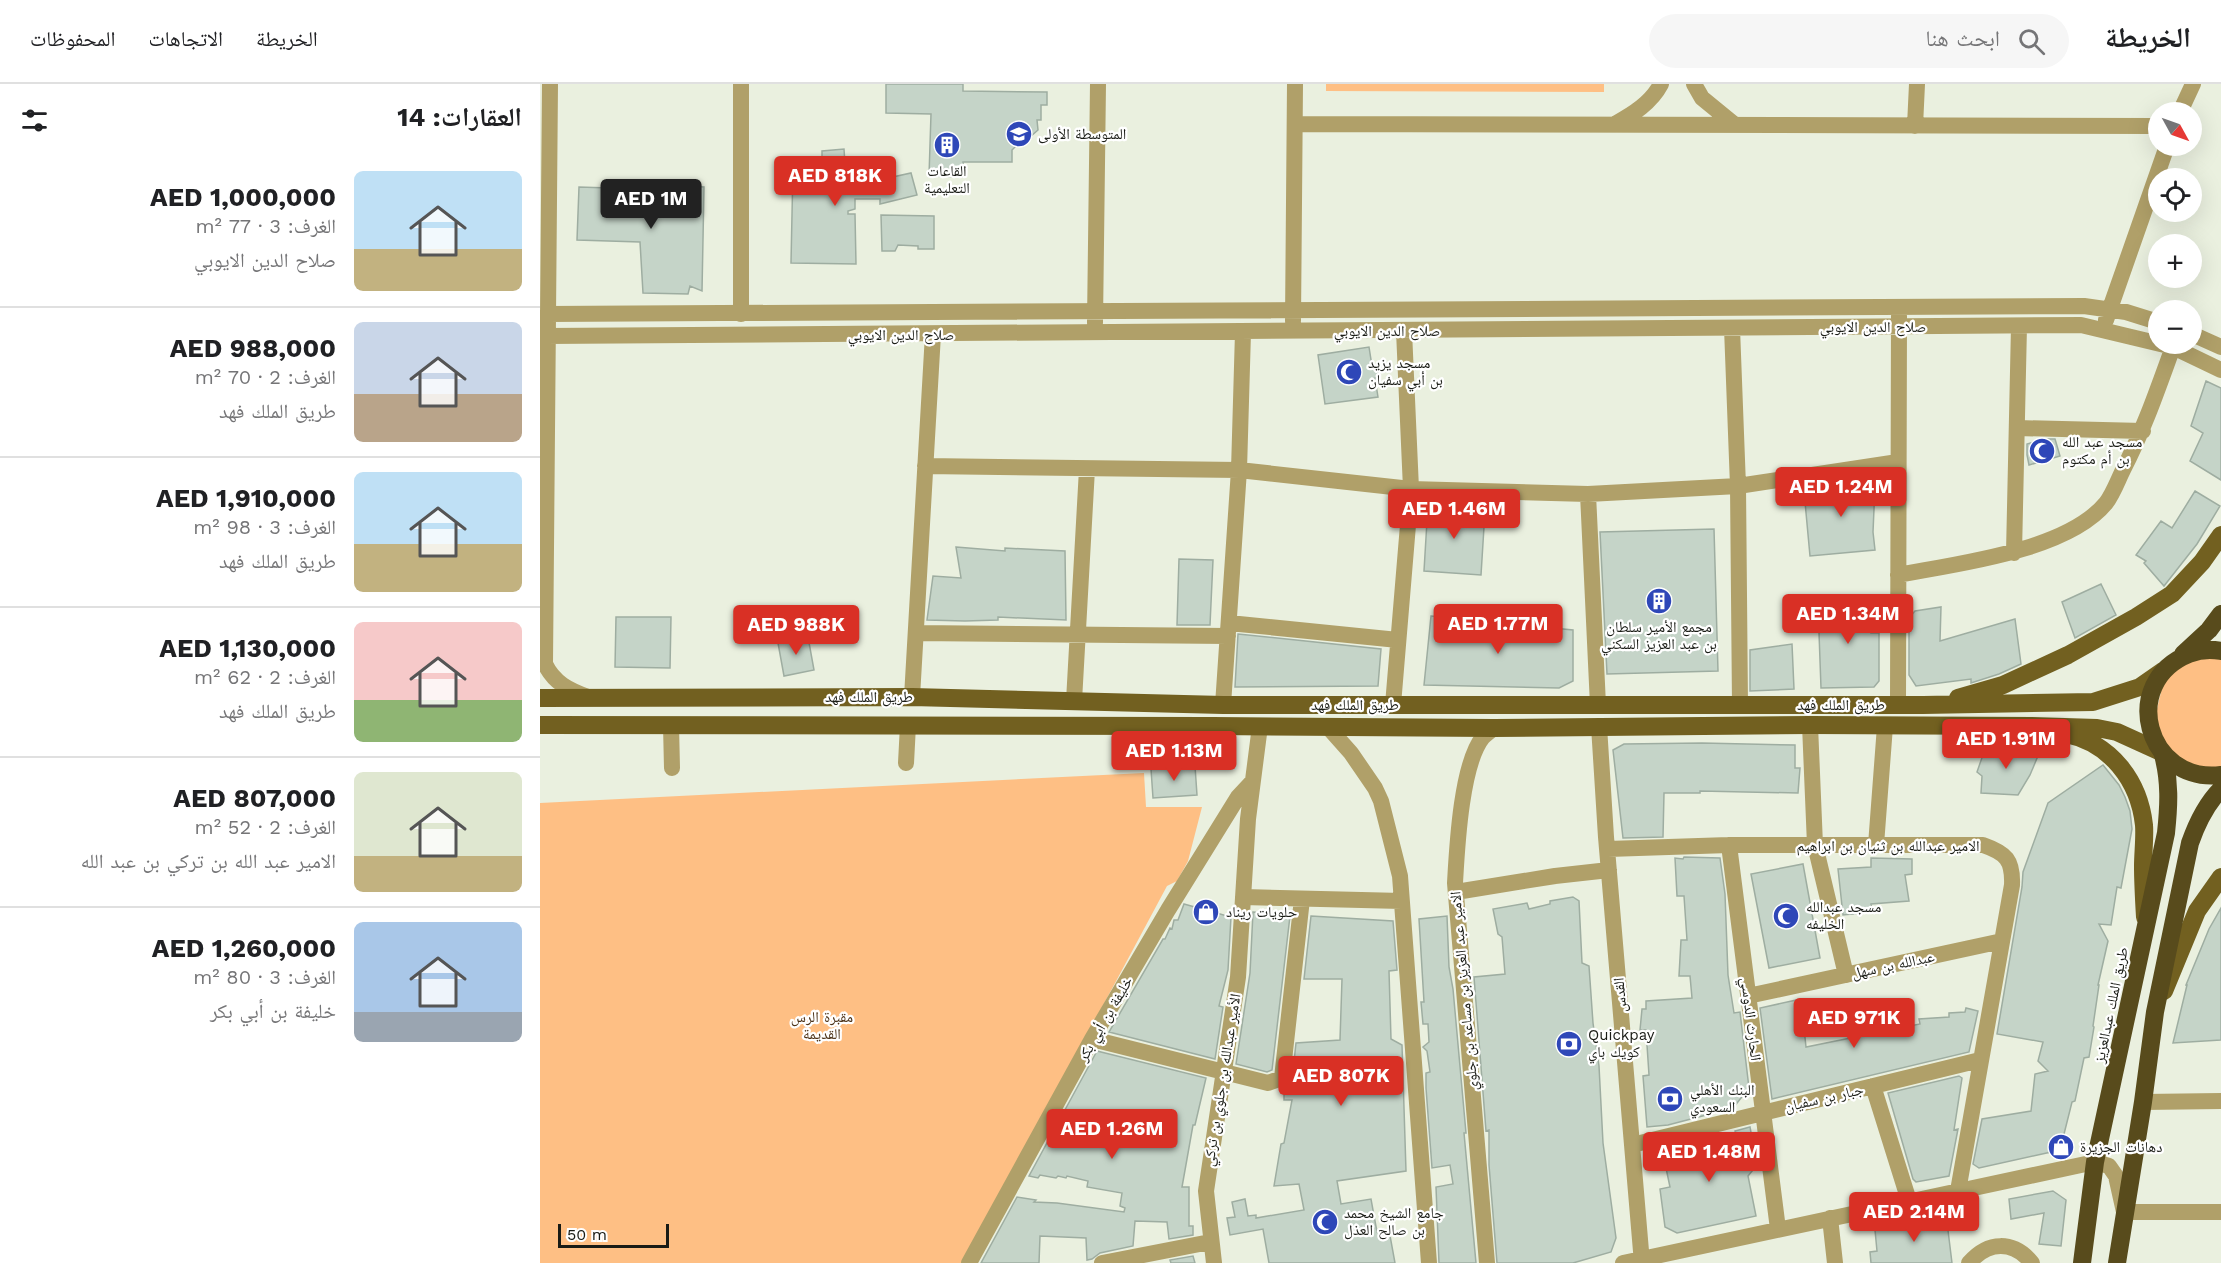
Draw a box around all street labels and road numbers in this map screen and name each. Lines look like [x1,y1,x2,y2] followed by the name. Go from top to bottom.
[1820,318,1926,339] street label: صلاح الدين الايوبي
[1334,322,1440,343] street label: صلاح الدين الايوبي
[848,326,954,347] street label: صلاح الدين الايوبي
[825,688,913,707] street label: طريق الملك فهد
[1311,696,1399,715] street label: طريق الملك فهد
[1797,696,1885,715] street label: طريق الملك فهد
[1796,837,1980,856] street label: الامير عبدالله بن ثنيان بن ابراهيم
[1446,890,1484,1092] street label: الامير عبد العزيز بن مساعد بن جلوي
[2090,945,2133,1066] street label: طريق الملك عبدالعزيز
[1850,947,1936,983] street label: عبدالله بن سهل
[1073,973,1139,1067] street label: خليفة بن أبي بكر
[1734,976,1765,1062] street label: الحارث الدوسي
[1610,977,1631,1013] street label: القدس
[1199,992,1247,1168] street label: الأمير عبدالله بن جلوي بن تركي
[1783,1080,1866,1117] street label: جبار بن سفيان

